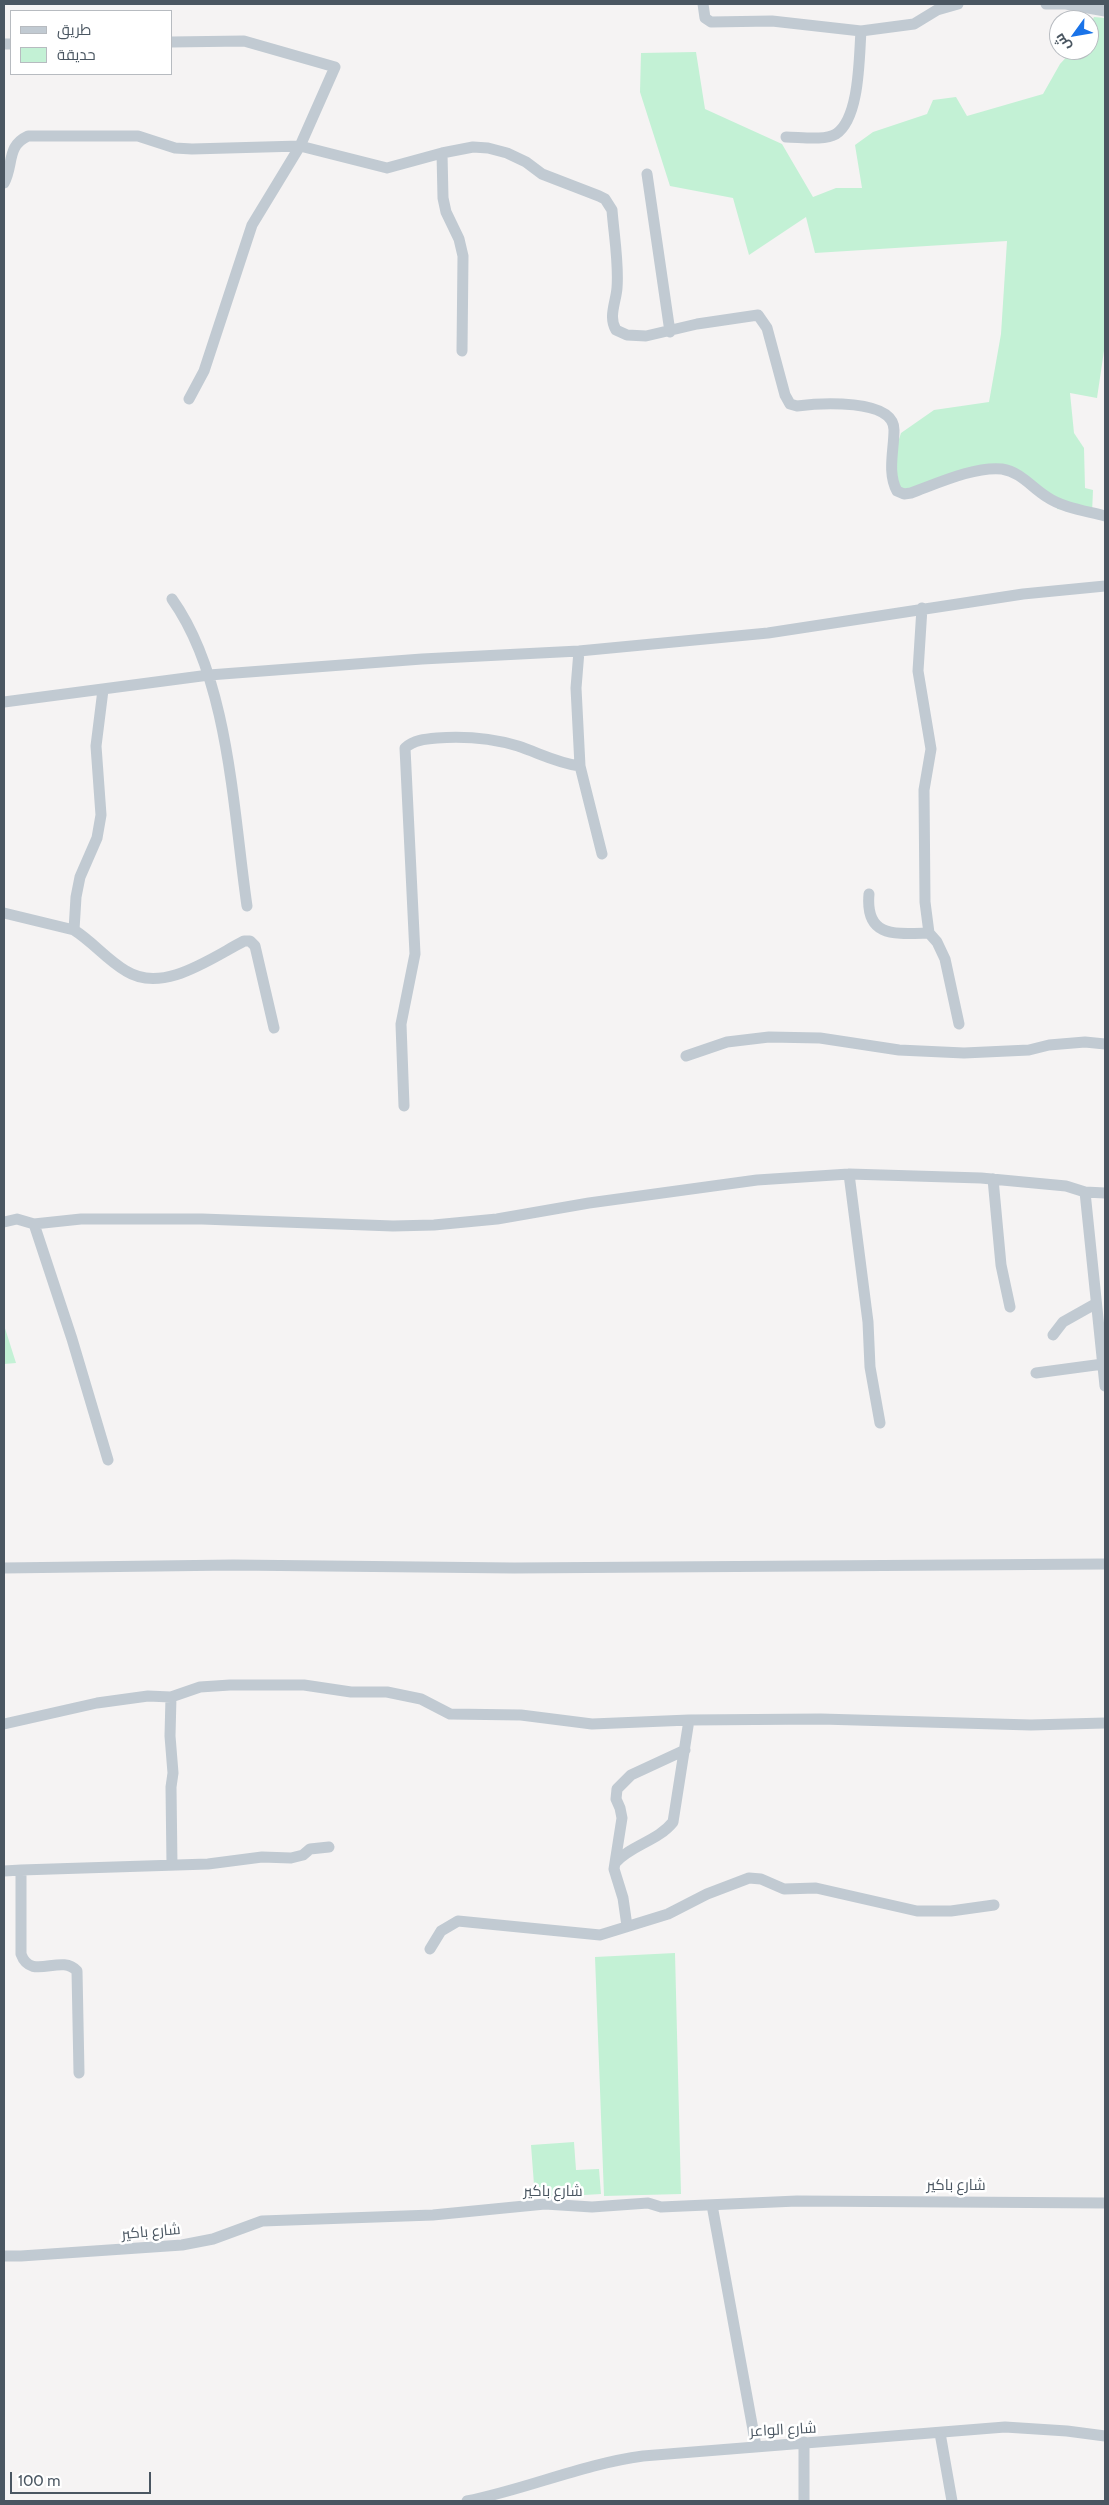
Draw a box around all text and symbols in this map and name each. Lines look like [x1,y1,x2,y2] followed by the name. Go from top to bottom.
[10,10,172,75] legend
[1049,10,1099,60] north arrow
[57,21,91,39] text: طريق
[1050,30,1075,55] text: ش
[57,46,96,64] text: حديقة
[926,2177,986,2195] street label: شارع باكير
[523,2183,583,2201] street label: شارع باكير
[121,2220,181,2244] street label: شارع باكير
[749,2419,817,2441] street label: شارع الواعر
[12,2462,154,2494] scale bar
[18,2472,60,2490] text: 100 m

